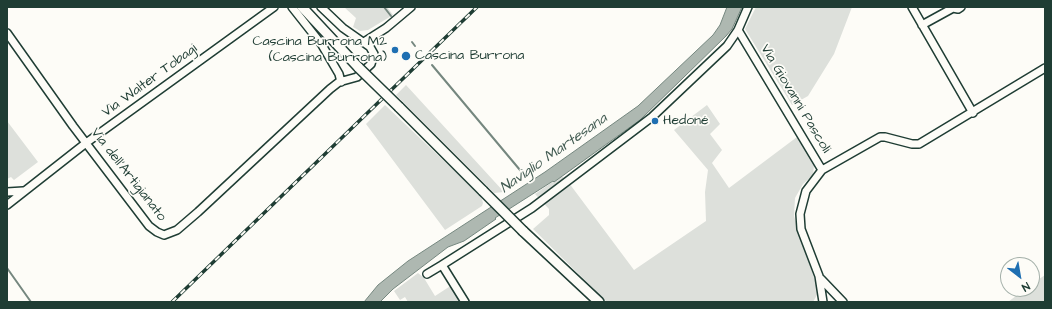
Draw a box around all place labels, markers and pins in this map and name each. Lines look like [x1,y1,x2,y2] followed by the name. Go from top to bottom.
[253,34,387,66] place label: Cascina Burrona M2 (Cascina Burrona)
[390,45,400,55] marker: Cascina Burrona M2 (Cascina Burrona)
[415,48,524,64] place label: Cascina Burrona
[400,50,412,62] marker: Cascina Burrona
[663,113,709,129] place label: Hedoné
[650,116,660,126] marker: Hedoné

